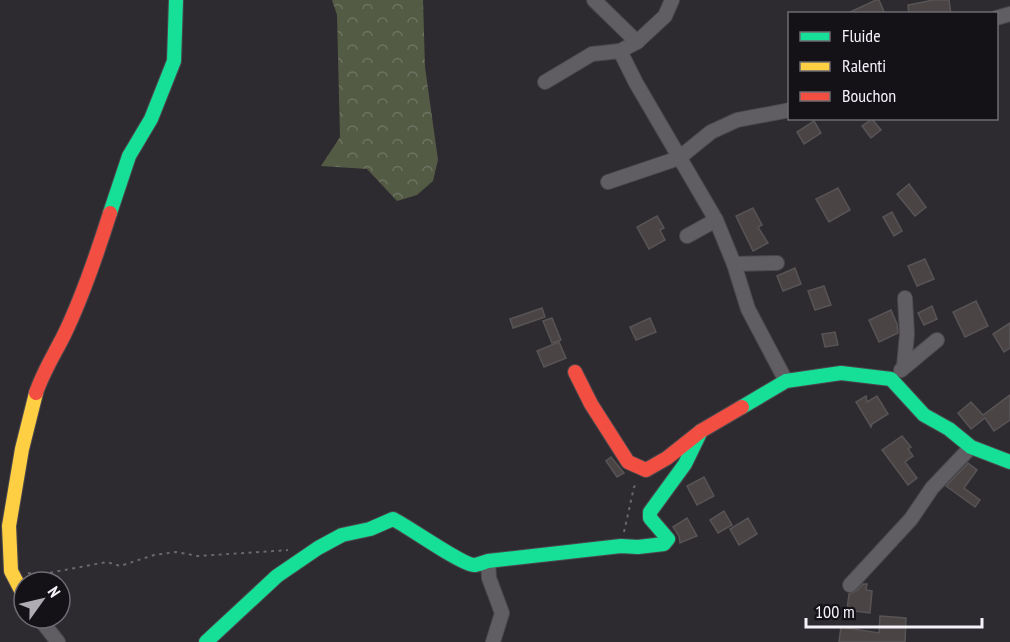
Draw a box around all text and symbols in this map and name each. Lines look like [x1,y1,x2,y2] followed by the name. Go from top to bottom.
[788,12,998,120] legend
[842,24,881,47] text: Fluide
[842,54,886,77] text: Ralenti
[842,84,896,107] text: Bouchon
[12,570,72,630] north arrow
[44,582,65,601] text: N
[806,591,982,629] scale bar
[815,600,855,623] text: 100 m

